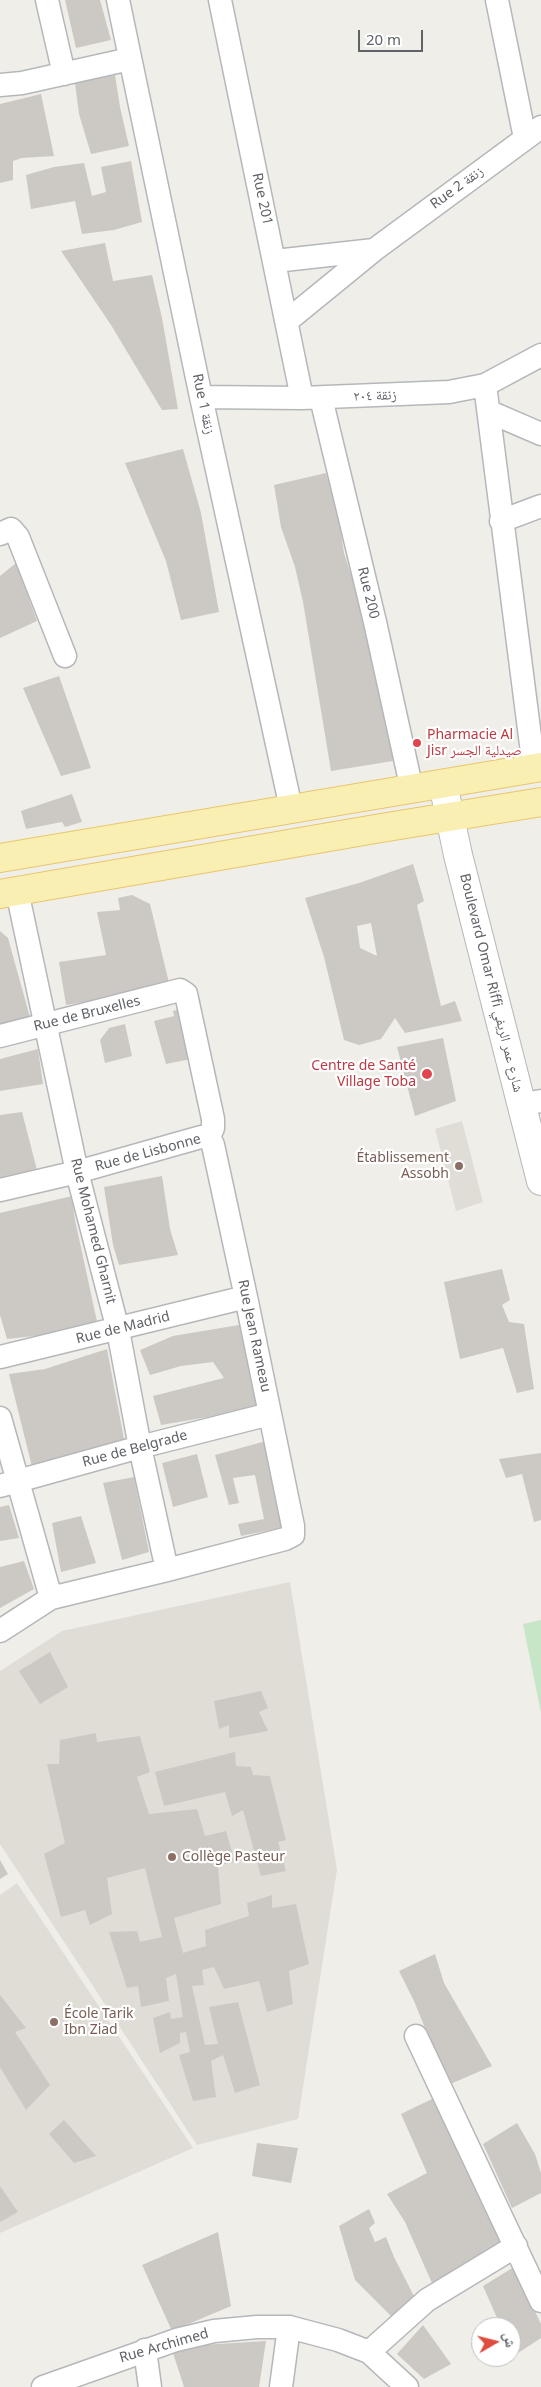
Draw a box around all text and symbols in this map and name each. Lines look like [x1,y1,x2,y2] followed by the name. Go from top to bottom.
[361,20,426,52] scale bar
[366,29,401,49] text: 20 m
[427,163,487,213] street label: Rue 2 زنقة
[248,171,276,227] street label: Rue 201
[188,372,218,436] street label: Rue 1 زنقة
[353,387,397,405] street label: زنقة ٢٠٤
[353,565,383,621] street label: Rue 200
[427,727,522,760] place label: Pharmacie Al Jisr صيدلية الجسر
[411,737,423,749] marker: Pharmacie Al Jisr صيدلية الجسر
[456,872,526,1094] street label: Boulevard Omar Riffi شارع عمر الريفي
[32,993,142,1035] street label: Rue de Bruxelles
[311,1058,416,1090] place label: Centre de Santé Village Toba
[420,1067,434,1081] marker: Centre de Santé Village Toba
[93,1131,203,1175] street label: Rue de Lisbonne
[356,1150,449,1182] place label: Établissement Assobh
[67,1156,119,1306] street label: Rue Mohamed Gharnit
[453,1160,465,1172] marker: Établissement Assobh
[234,1278,274,1394] street label: Rue Jean Rameau
[74,1308,172,1348] street label: Rue de Madrid
[81,1427,189,1471] street label: Rue de Belgrade
[182,1849,285,1865] place label: Collège Pasteur
[166,1851,178,1863] marker: Collège Pasteur
[64,2006,134,2038] place label: École Tarik Ibn Ziad
[48,2016,60,2028] marker: École Tarik Ibn Ziad
[471,2317,521,2367] north arrow
[118,2325,210,2367] street label: Rue Archimed
[500,2331,521,2349] text: ش

